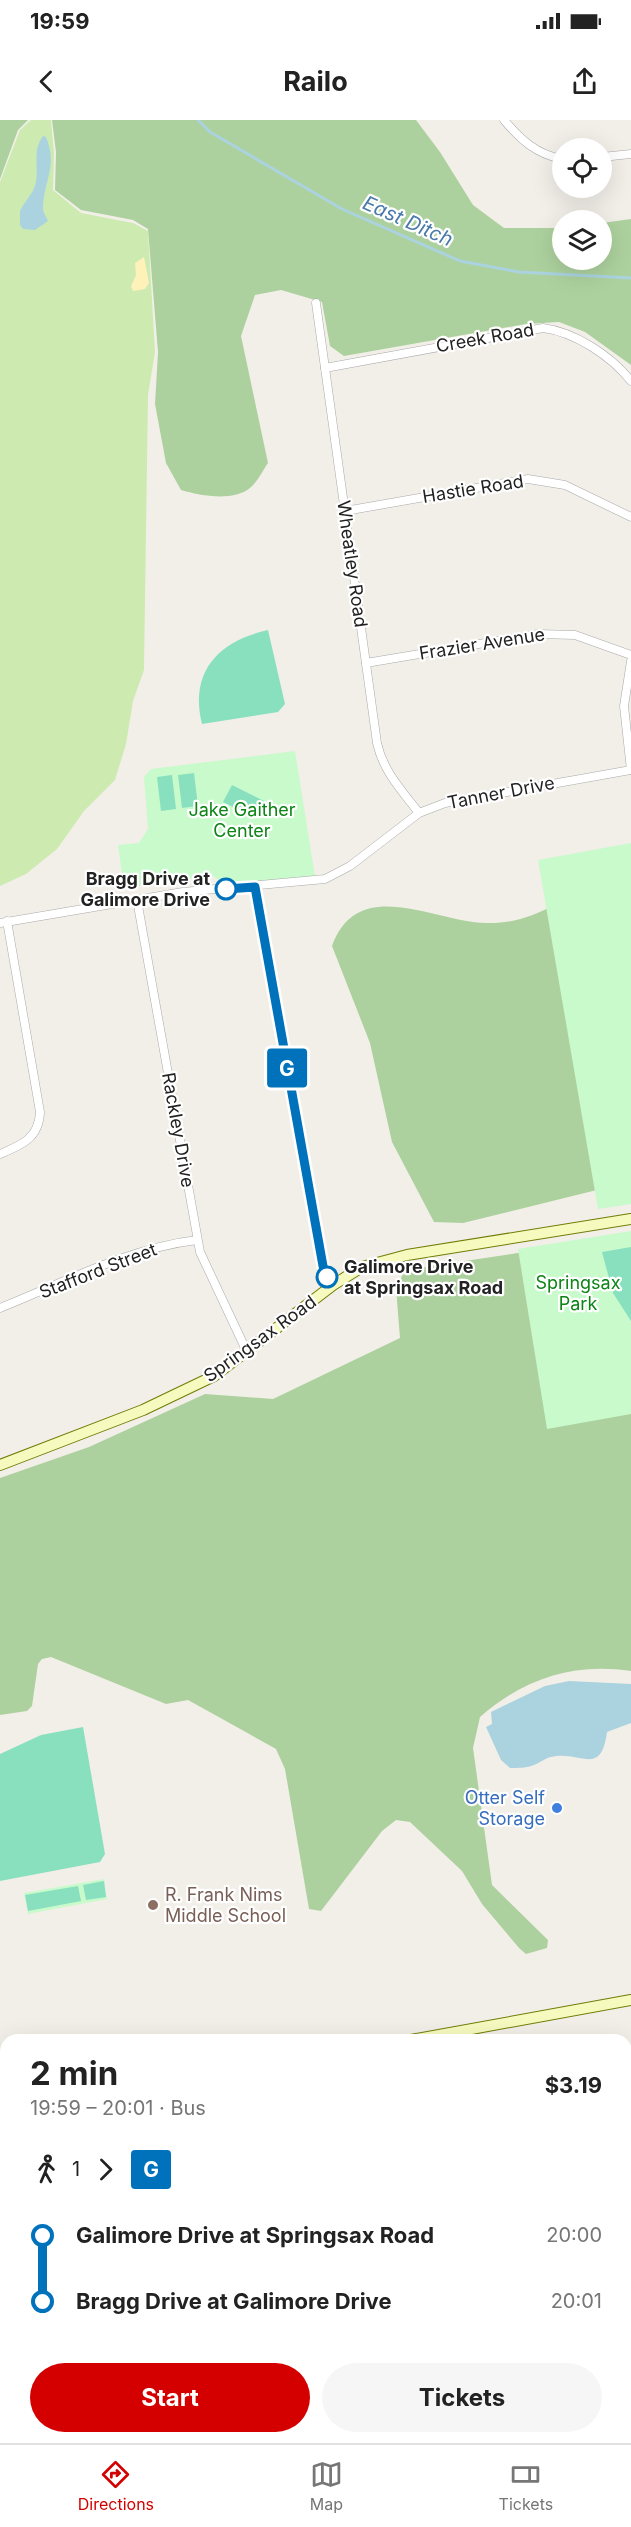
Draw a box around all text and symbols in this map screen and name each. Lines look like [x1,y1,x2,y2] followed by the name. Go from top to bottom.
[30,8,89,34] text: 19:59
[30,65,63,98] icon: back
[283,65,348,98] text: Railo
[568,65,601,98] icon: share
[552,138,612,270] map controls
[552,138,612,198] button: locate
[359,191,457,251] water label: East Ditch
[552,210,612,270] button: layers
[434,319,535,356] street label: Creek Road
[421,470,525,507] street label: Hastie Road
[333,499,372,629] street label: Wheatley Road
[418,623,546,664] street label: Frazier Avenue
[446,772,556,813] street label: Tanner Drive
[188,799,296,841] park label: Jake Gaither Center
[80,868,210,910] place label: Bragg Drive at Galimore Drive
[215,878,237,900] marker: Bragg Drive at Galimore Drive
[268,1048,306,1088] line badge: G
[279,1056,295,1081] text: G
[158,1071,199,1189] street label: Rackley Drive
[36,1238,160,1303] street label: Stafford Street
[344,1256,503,1298] place label: Galimore Drive at Springsax Road
[316,1266,338,1288] marker: Galimore Drive at Springsax Road
[535,1272,621,1314] park label: Springsax Park
[200,1291,320,1386] street label: Springsax Road
[465,1787,545,1829] place label: Otter Self Storage
[550,1801,564,1815] marker: Otter Self Storage
[165,1884,286,1926] place label: R. Frank Nims Middle School
[146,1898,160,1912] marker: R. Frank Nims Middle School
[30,2053,118,2093] text: 2 min
[545,2072,602,2098] text: $3.19
[30,2096,206,2120] text: 19:59 – 20:01 · Bus
[30,2153,63,2186] icon: walk
[89,2153,122,2186] icon: forward
[72,2157,80,2181] text: 1
[143,2157,159,2182] text: G
[76,2222,434,2248] text: Galimore Drive at Springsax Road
[546,2223,602,2247] text: 20:00
[76,2288,392,2314] text: Bragg Drive at Galimore Drive
[551,2289,602,2313] text: 20:01
[30,2363,310,2432] button: Start
[322,2363,602,2432] button: Tickets
[78,2458,154,2514] tab: Directions
[310,2458,343,2514] tab: Map
[499,2458,553,2514] tab: Tickets

